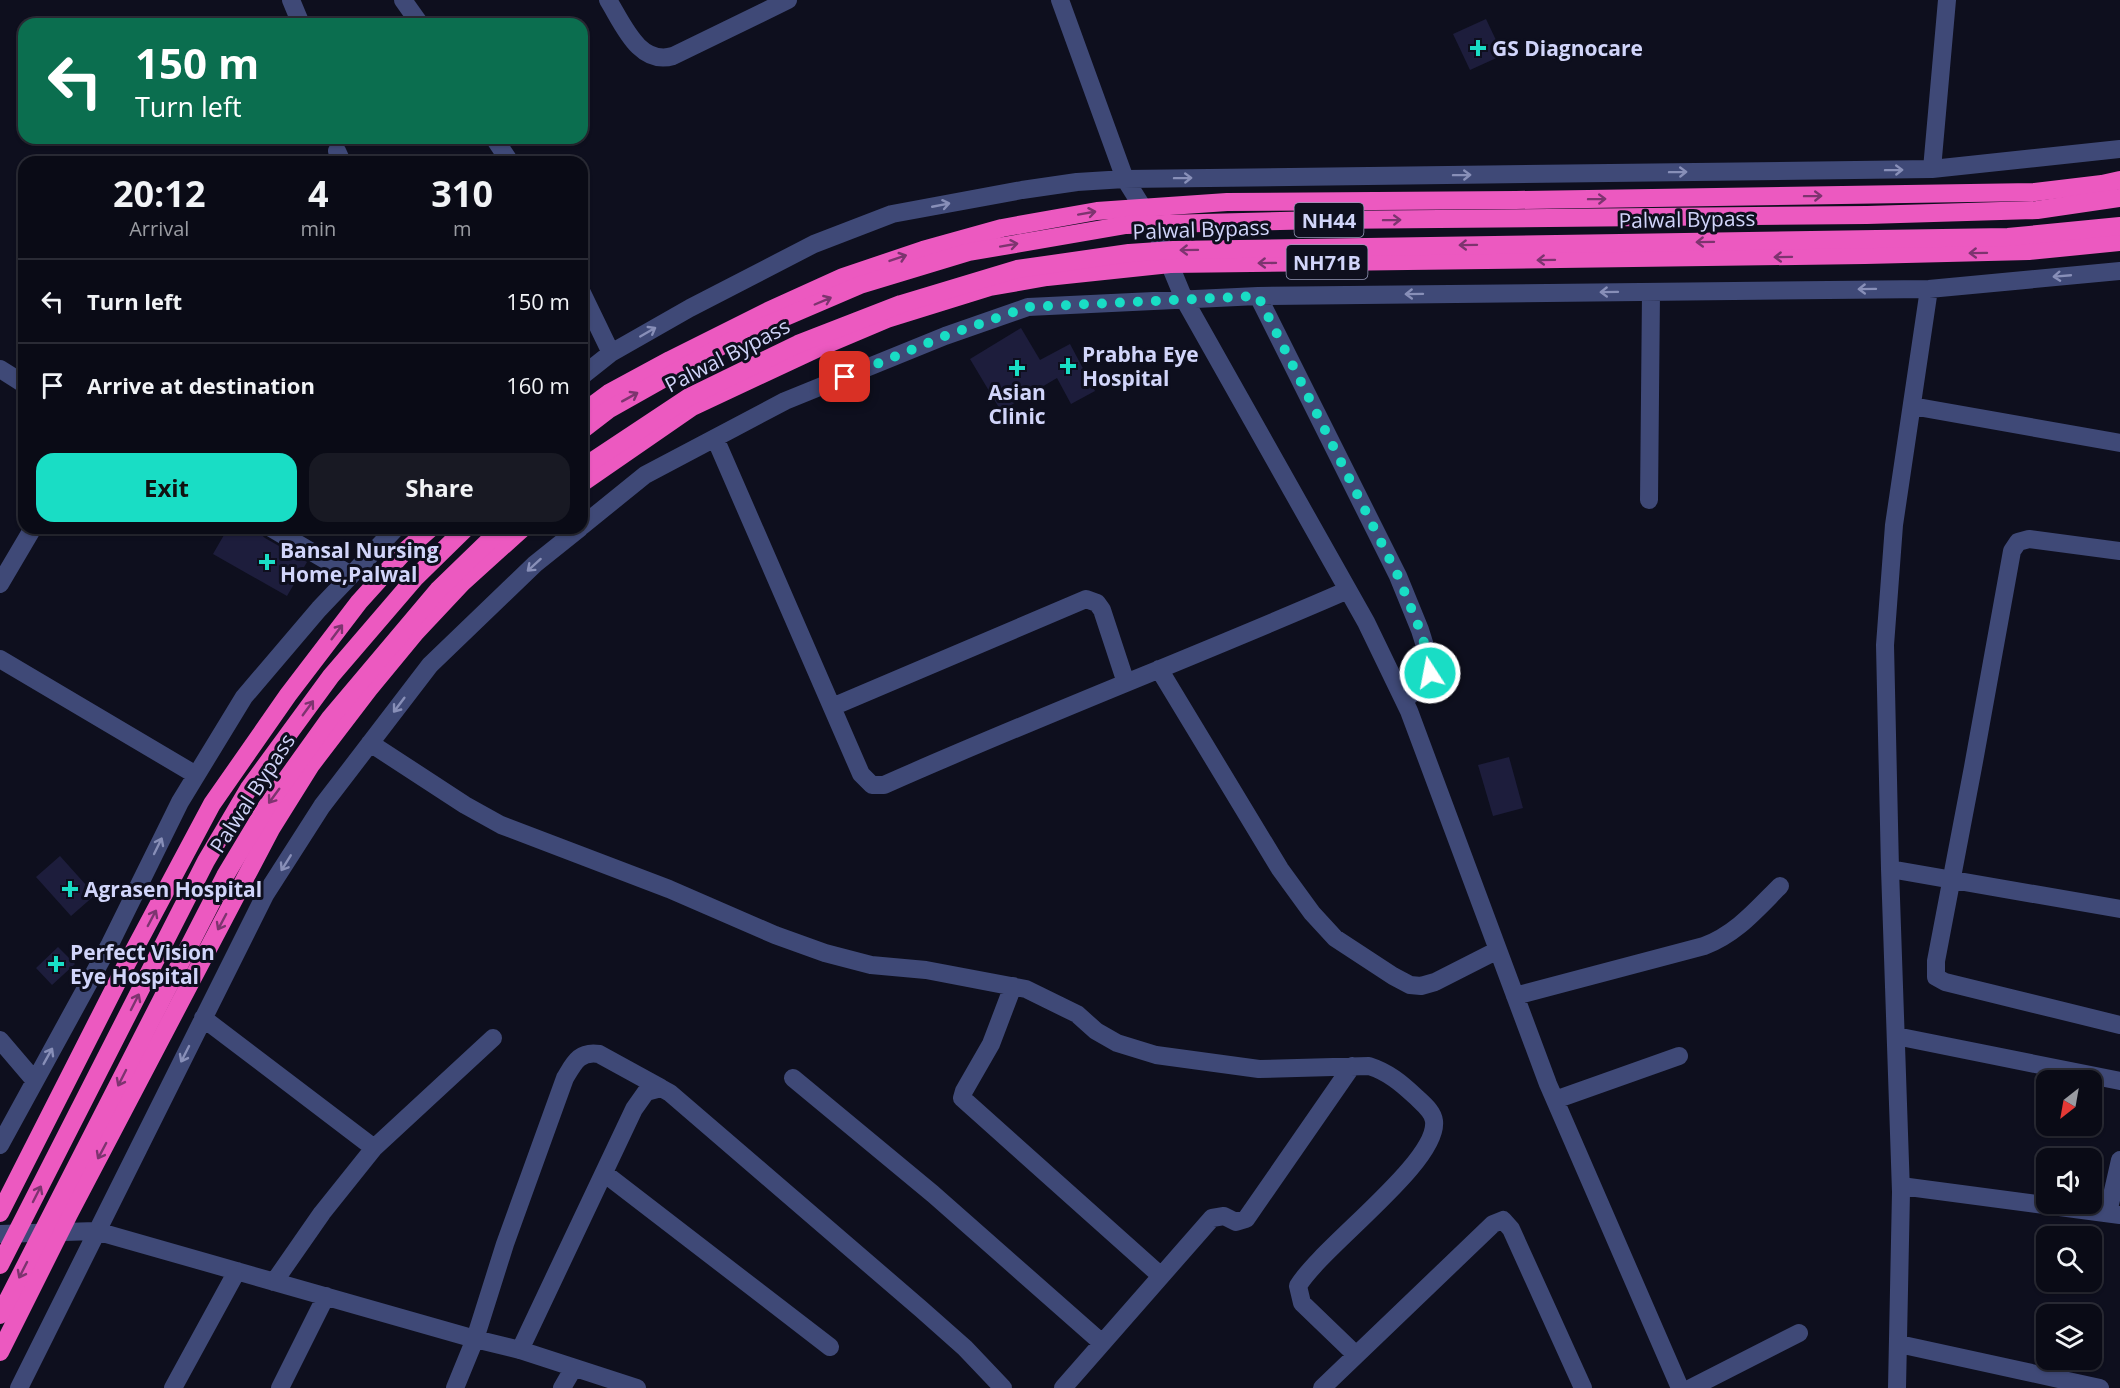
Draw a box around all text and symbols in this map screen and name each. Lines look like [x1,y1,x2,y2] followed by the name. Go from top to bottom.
[135,34,259,91] text: 150 m
[1492,34,1643,62] place label: GS Diagnocare
[1469,39,1487,57] marker: GS Diagnocare
[36,42,114,120] icon: left
[135,88,242,125] text: Turn left
[1884,164,1904,176] one-way arrow
[1668,166,1688,178] one-way arrow
[113,169,206,218] text: 20:12
[308,169,329,218] text: 4
[431,169,493,218] text: 310
[1452,169,1472,181] one-way arrow
[1173,172,1193,184] one-way arrow
[1802,190,1822,202] one-way arrow
[1586,193,1606,205] one-way arrow
[931,199,950,210] one-way arrow
[1294,203,1364,237] road number: NH44
[1618,204,1756,234] street label: Palwal Bypass
[1077,207,1096,218] one-way arrow
[1132,213,1270,245] street label: Palwal Bypass
[1381,214,1401,225] one-way arrow
[129,215,189,242] text: Arrival
[300,215,336,242] text: min
[453,215,471,242] text: m
[1696,236,1716,247] one-way arrow
[999,239,1019,250] one-way arrow
[1459,239,1479,251] one-way arrow
[1180,244,1200,256] one-way arrow
[1286,245,1368,279] road number: NH71B
[1968,247,1988,258] one-way arrow
[1774,251,1794,262] one-way arrow
[888,252,907,263] one-way arrow
[1537,254,1557,266] one-way arrow
[1258,257,1278,269] one-way arrow
[2052,271,2072,282] one-way arrow
[1858,283,1878,295] one-way arrow
[36,285,69,318] icon: left
[87,286,182,316] text: Turn left
[506,286,570,316] text: 150 m
[1600,286,1620,298] one-way arrow
[1405,288,1425,300] one-way arrow
[813,295,832,306] one-way arrow
[660,311,794,399] street label: Palwal Bypass
[639,325,656,337] one-way arrow
[1082,340,1199,392] place label: Prabha Eye Hospital
[819,351,870,402] pin
[1059,357,1077,375] marker: Prabha Eye Hospital
[1008,359,1026,377] marker: Asian Clinic
[828,360,861,393] icon: arrive
[36,369,69,402] icon: arrive
[87,370,315,400] text: Arrive at destination
[506,370,570,400] text: 160 m
[988,378,1046,430] place label: Asian Clinic
[621,391,638,403] one-way arrow
[36,453,297,522] button: Exit
[309,453,570,522] button: Share
[280,536,439,588] place label: Bansal Nursing Home,Palwal
[258,553,276,571] marker: Bansal Nursing Home,Palwal
[527,558,542,572] one-way arrow
[330,624,343,640] one-way arrow
[1398,641,1462,705] position arrow
[393,697,406,713] one-way arrow
[301,700,314,716] one-way arrow
[203,728,301,858] street label: Palwal Bypass
[268,788,280,804] one-way arrow
[152,838,164,856] one-way arrow
[279,854,291,871] one-way arrow
[84,875,262,903] place label: Agrasen Hospital
[61,880,79,898] marker: Agrasen Hospital
[146,910,158,928] one-way arrow
[216,913,227,931] one-way arrow
[70,938,215,990] place label: Perfect Vision Eye Hospital
[47,955,65,973] marker: Perfect Vision Eye Hospital
[129,994,141,1011] one-way arrow
[179,1045,190,1063] one-way arrow
[43,1048,54,1066] one-way arrow
[115,1069,127,1087] one-way arrow
[2036,1070,2102,1136] north arrow
[2036,1070,2102,1370] map controls
[96,1141,107,1159] one-way arrow
[2036,1148,2102,1214] button: sound
[32,1186,43,1204] one-way arrow
[2036,1226,2102,1292] button: search
[17,1261,28,1279] one-way arrow
[2036,1304,2102,1370] button: layers

